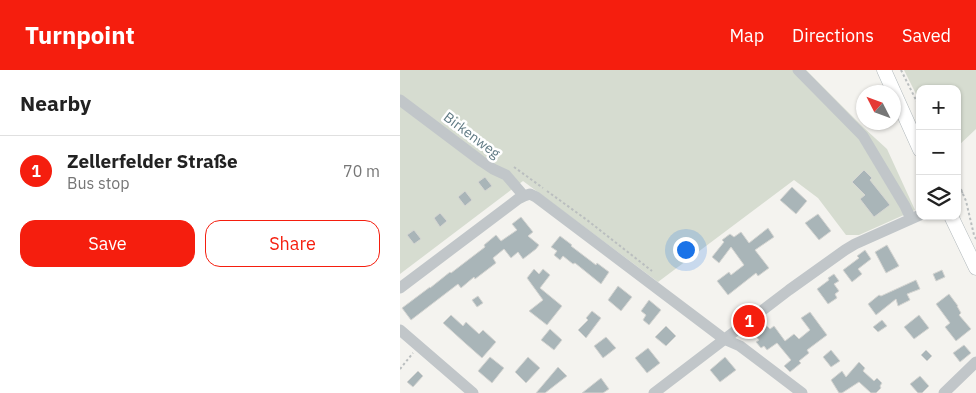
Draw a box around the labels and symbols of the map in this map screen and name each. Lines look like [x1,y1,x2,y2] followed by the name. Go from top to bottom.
[856,85,901,130] north arrow
[440,108,504,162] street label: Birkenweg
[673,237,699,263] your location
[733,302,765,340] pin: 1

